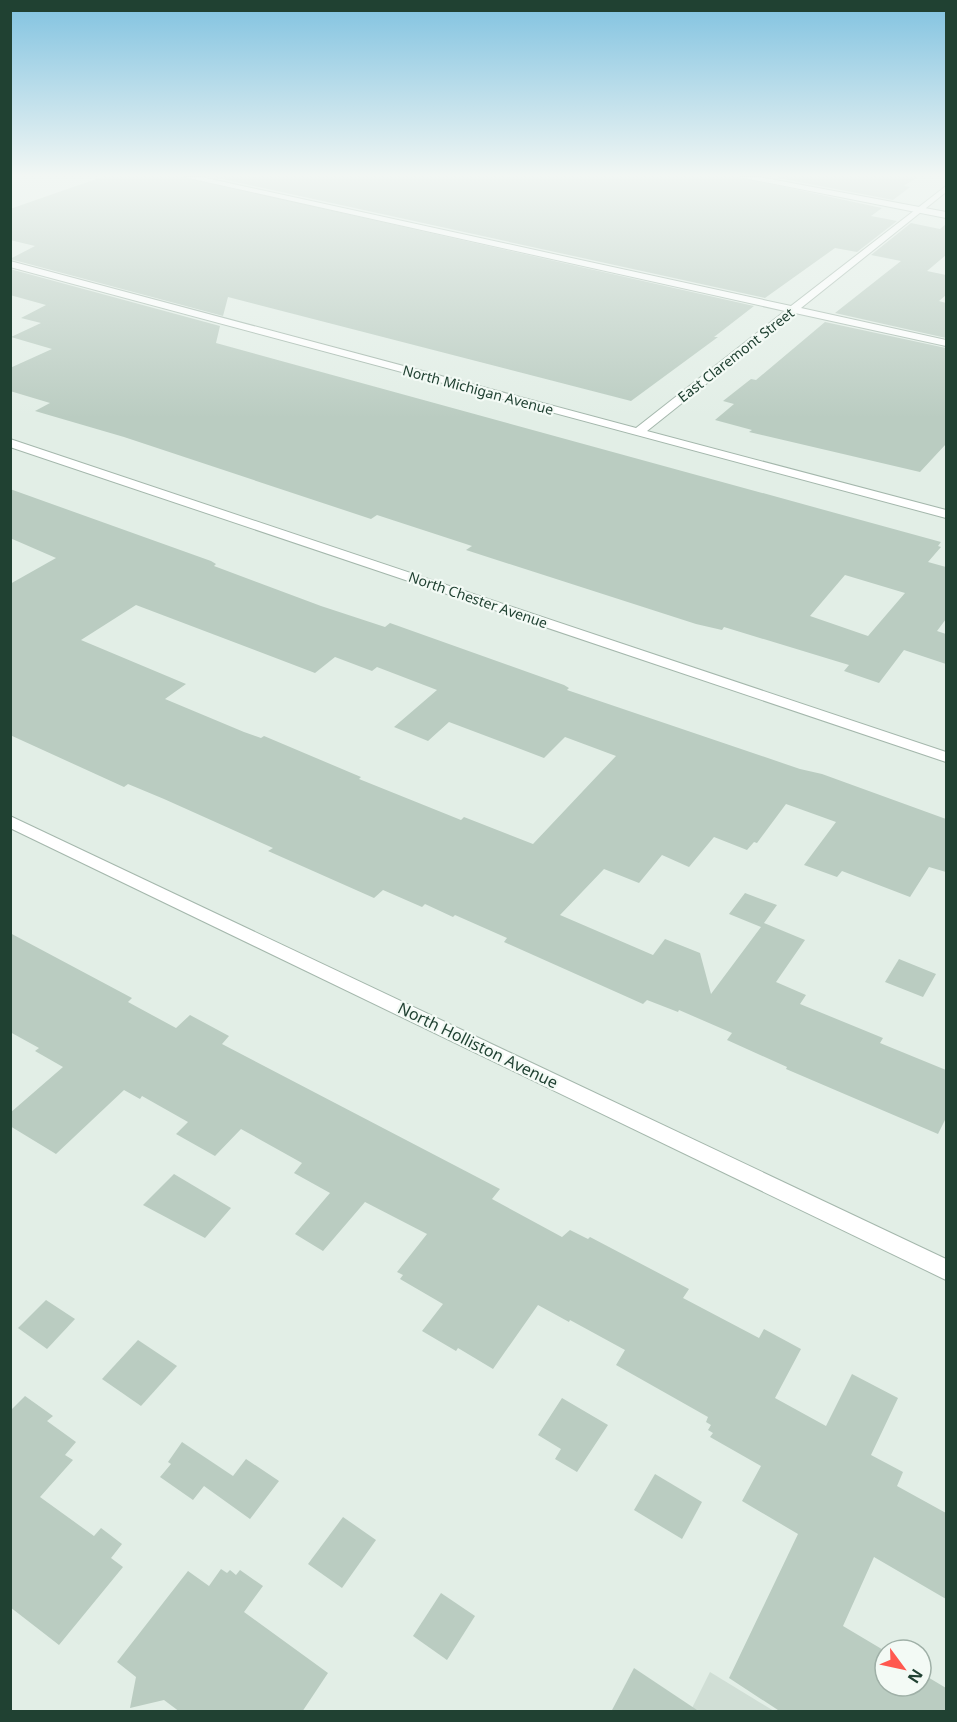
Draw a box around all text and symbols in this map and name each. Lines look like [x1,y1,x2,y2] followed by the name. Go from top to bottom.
[674,303,798,406] street label: East Claremont Street
[401,360,556,419] street label: North Michigan Avenue
[406,567,550,632] street label: North Chester Avenue
[394,997,562,1093] street label: North Holliston Avenue
[873,1638,933,1698] north arrow
[903,1665,928,1688] text: N

